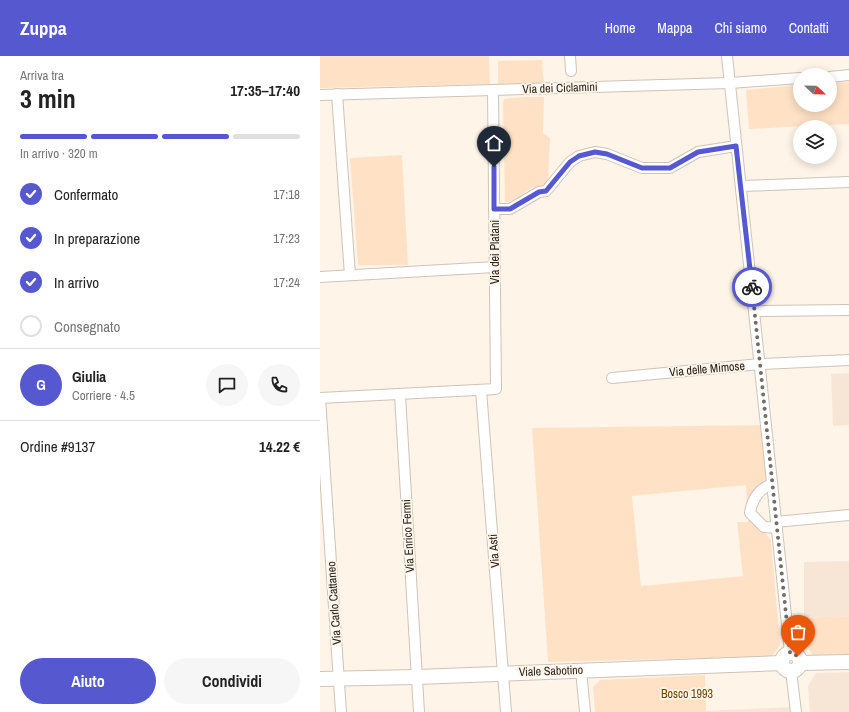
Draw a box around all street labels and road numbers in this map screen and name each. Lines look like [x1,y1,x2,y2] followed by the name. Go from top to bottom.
[522,79,598,97] street label: Via dei Ciclamini
[487,220,503,284] street label: Via dei Platani
[669,358,745,380] street label: Via delle Mimose
[398,499,418,573] street label: Via Enrico Fermi
[485,534,503,568] street label: Via Asti
[323,561,345,645] street label: Via Carlo Cattaneo
[519,662,583,680] street label: Viale Sabotino

